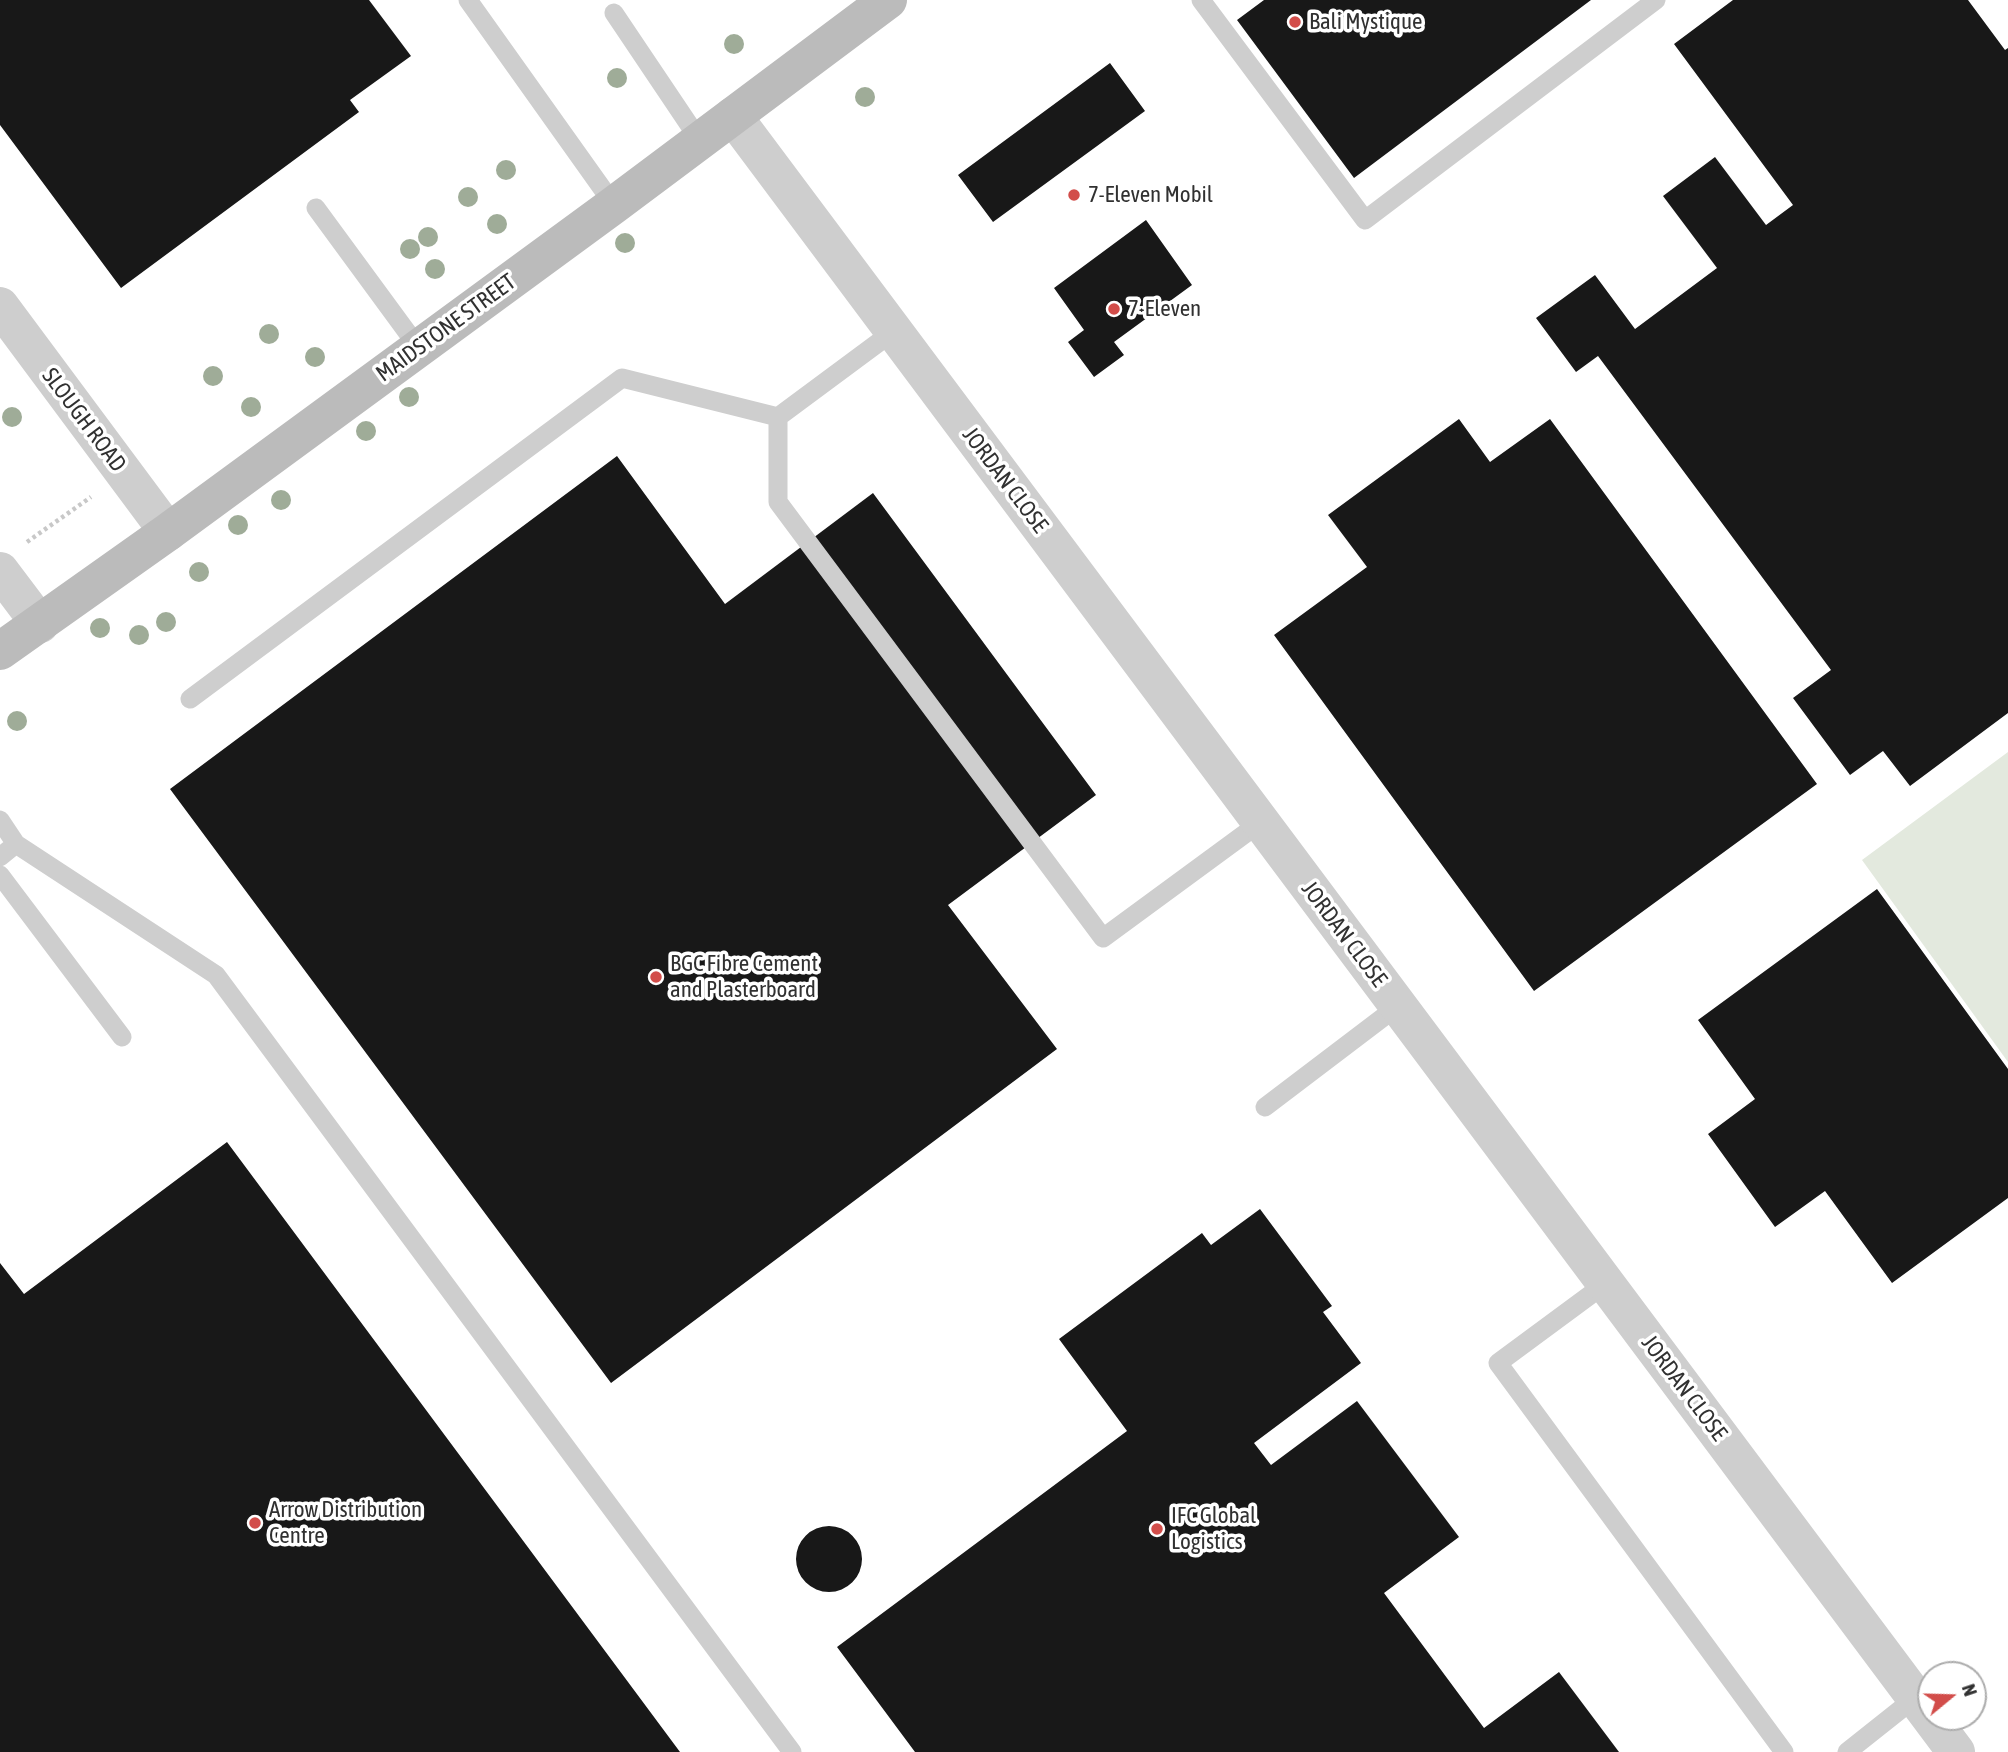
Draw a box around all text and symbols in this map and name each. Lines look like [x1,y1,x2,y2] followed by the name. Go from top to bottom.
[1309,8,1423,36] place label: Bali Mystique
[1287,14,1303,30] marker: Bali Mystique
[1088,181,1213,209] place label: 7-Eleven Mobil
[1066,187,1082,203] marker: 7-Eleven Mobil
[371,268,521,388] street label: MAIDSTONE STREET
[1128,295,1201,323] place label: 7-Eleven
[1106,301,1122,317] marker: 7-Eleven
[36,363,132,477] street label: SLOUGH ROAD
[956,422,1054,538] street label: JORDAN CLOSE
[1295,876,1393,992] street label: JORDAN CLOSE
[670,950,818,1004] place label: BGC Fibre Cement and Plasterboard
[648,969,664,985] marker: BGC Fibre Cement and Plasterboard
[1635,1330,1733,1446] street label: JORDAN CLOSE
[269,1496,422,1550] place label: Arrow Distribution Centre
[1171,1502,1256,1556] place label: IFC Global Logistics
[247,1515,263,1531] marker: Arrow Distribution Centre
[1149,1521,1165,1537] marker: IFC Global Logistics
[1917,1661,1987,1731] north arrow
[1958,1681,1982,1699] text: N

